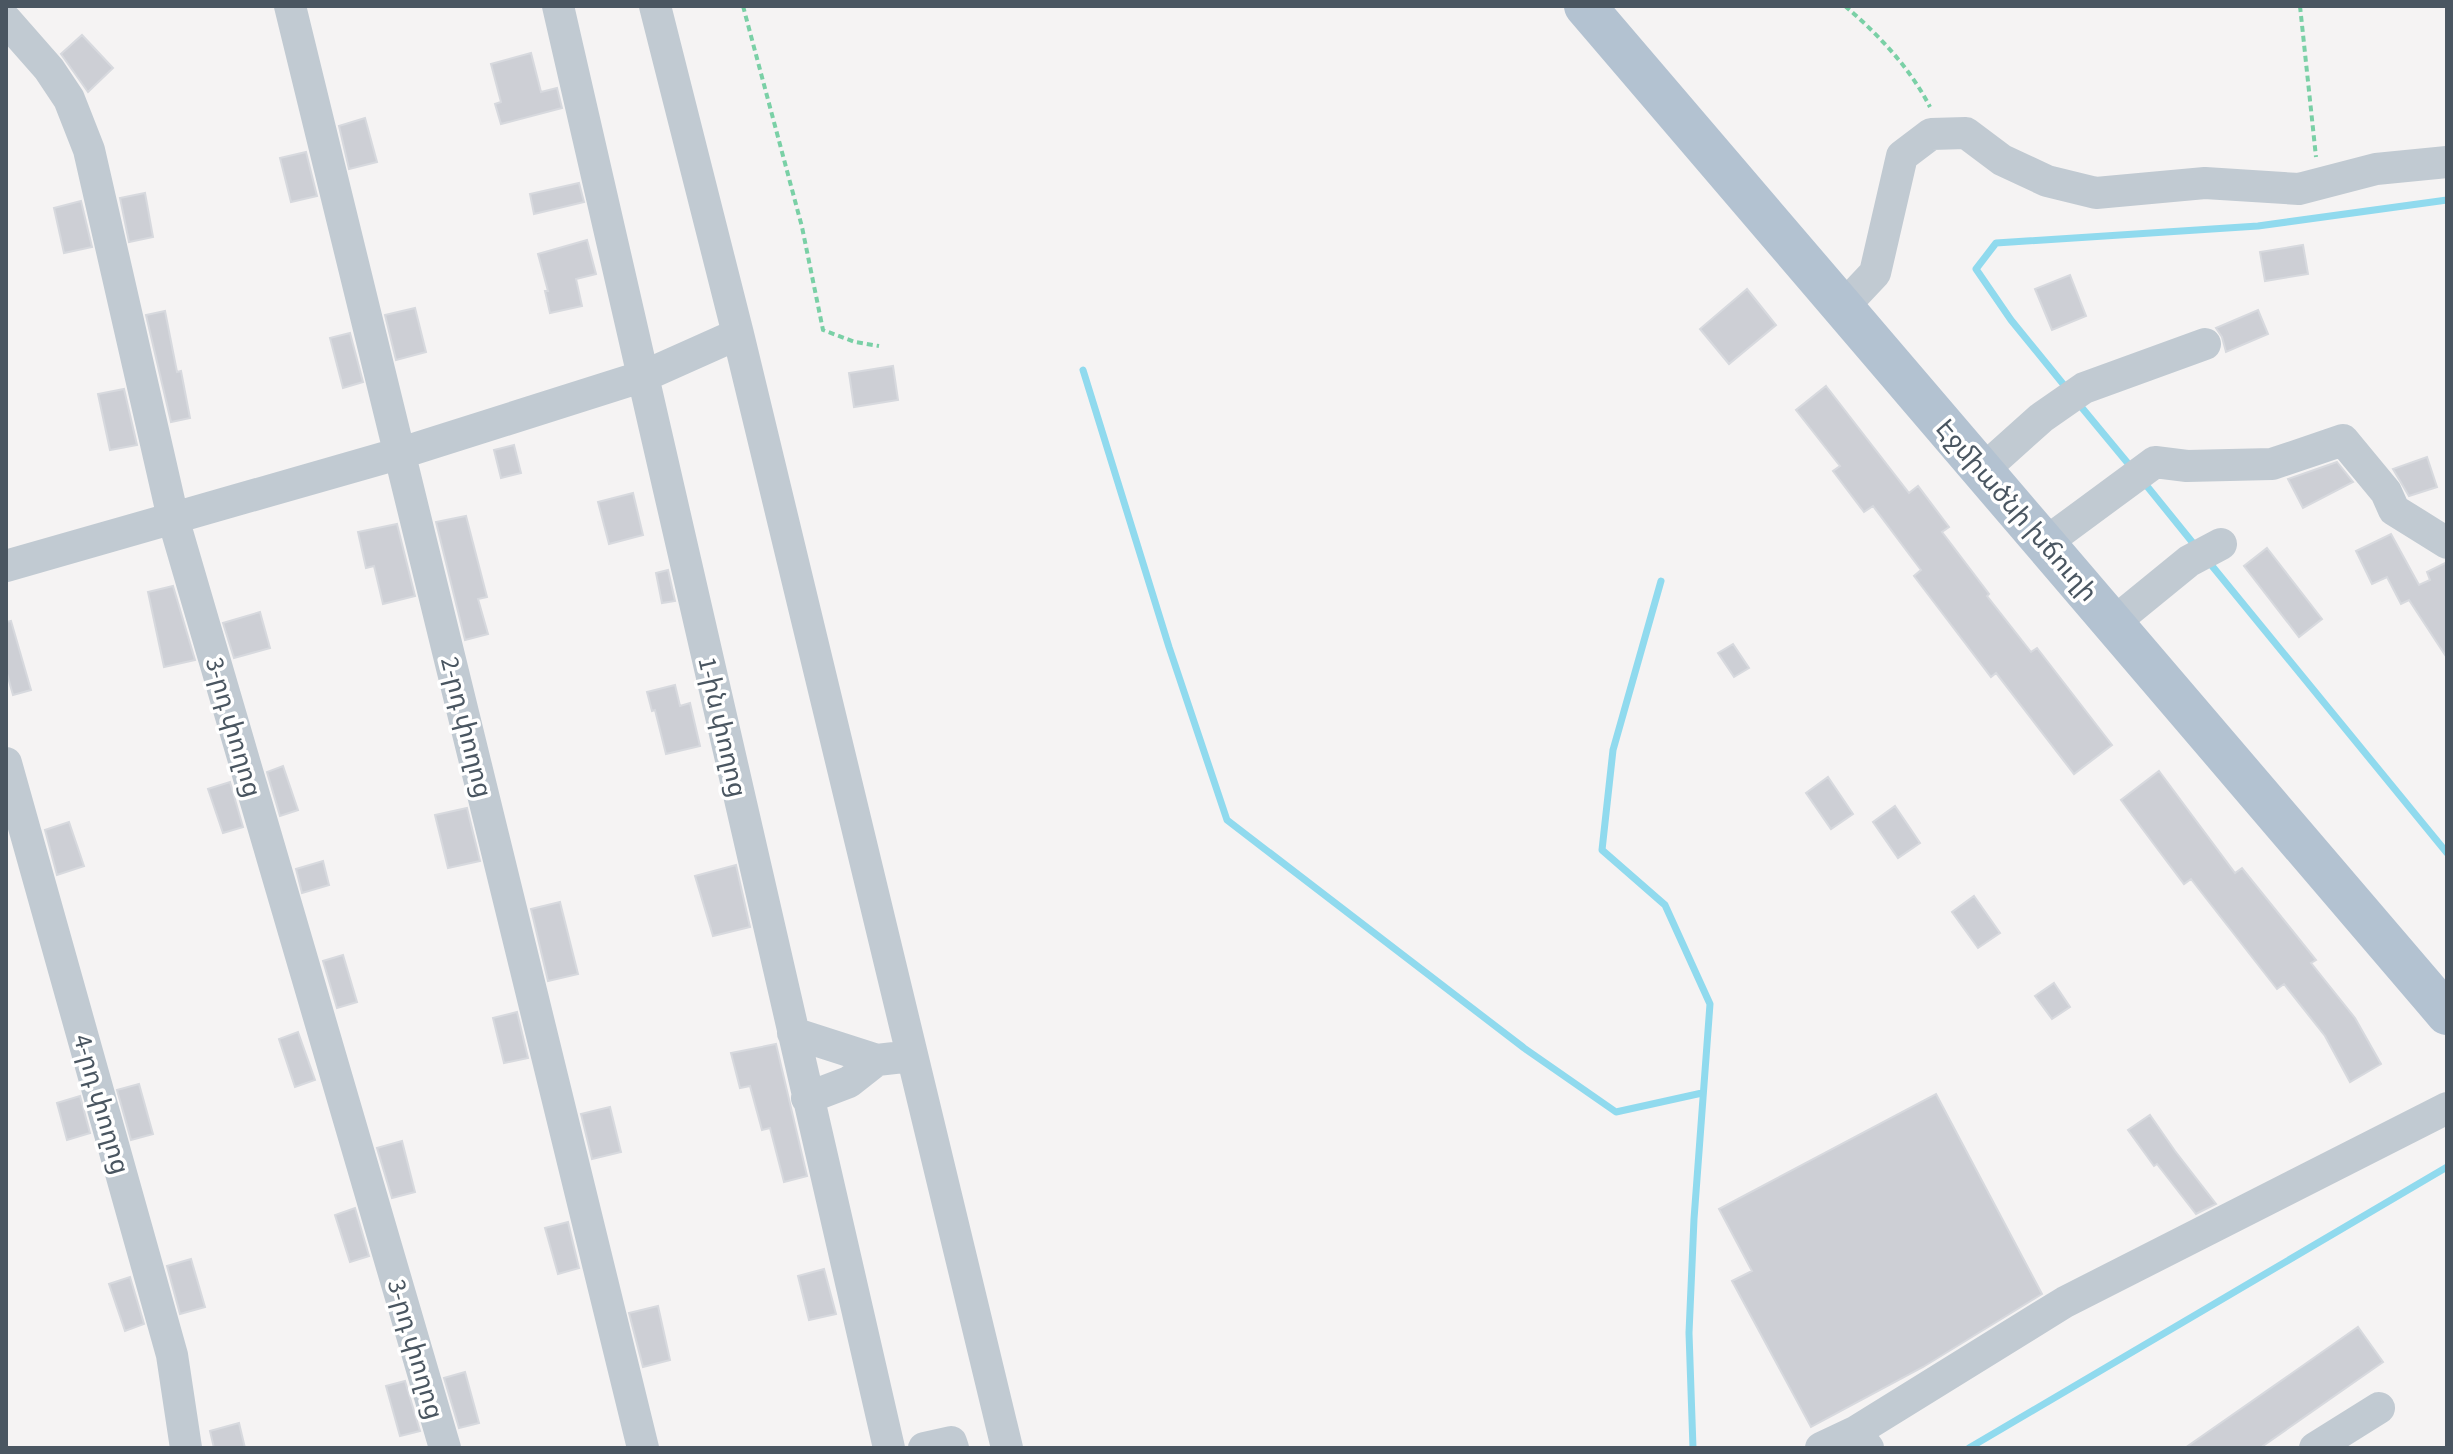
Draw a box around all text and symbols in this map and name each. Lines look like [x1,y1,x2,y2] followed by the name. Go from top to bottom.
[1927,411,2106,610] street label: Էջմիածնի խճուղի
[196,653,271,802] street label: 3-րդ փողոց
[431,653,502,802] street label: 2-րդ փողոց
[688,653,757,801] street label: 1-ին փողոց
[64,1030,139,1179] street label: 4-րդ փողոց
[378,1275,453,1424] street label: 3-րդ փողոց

